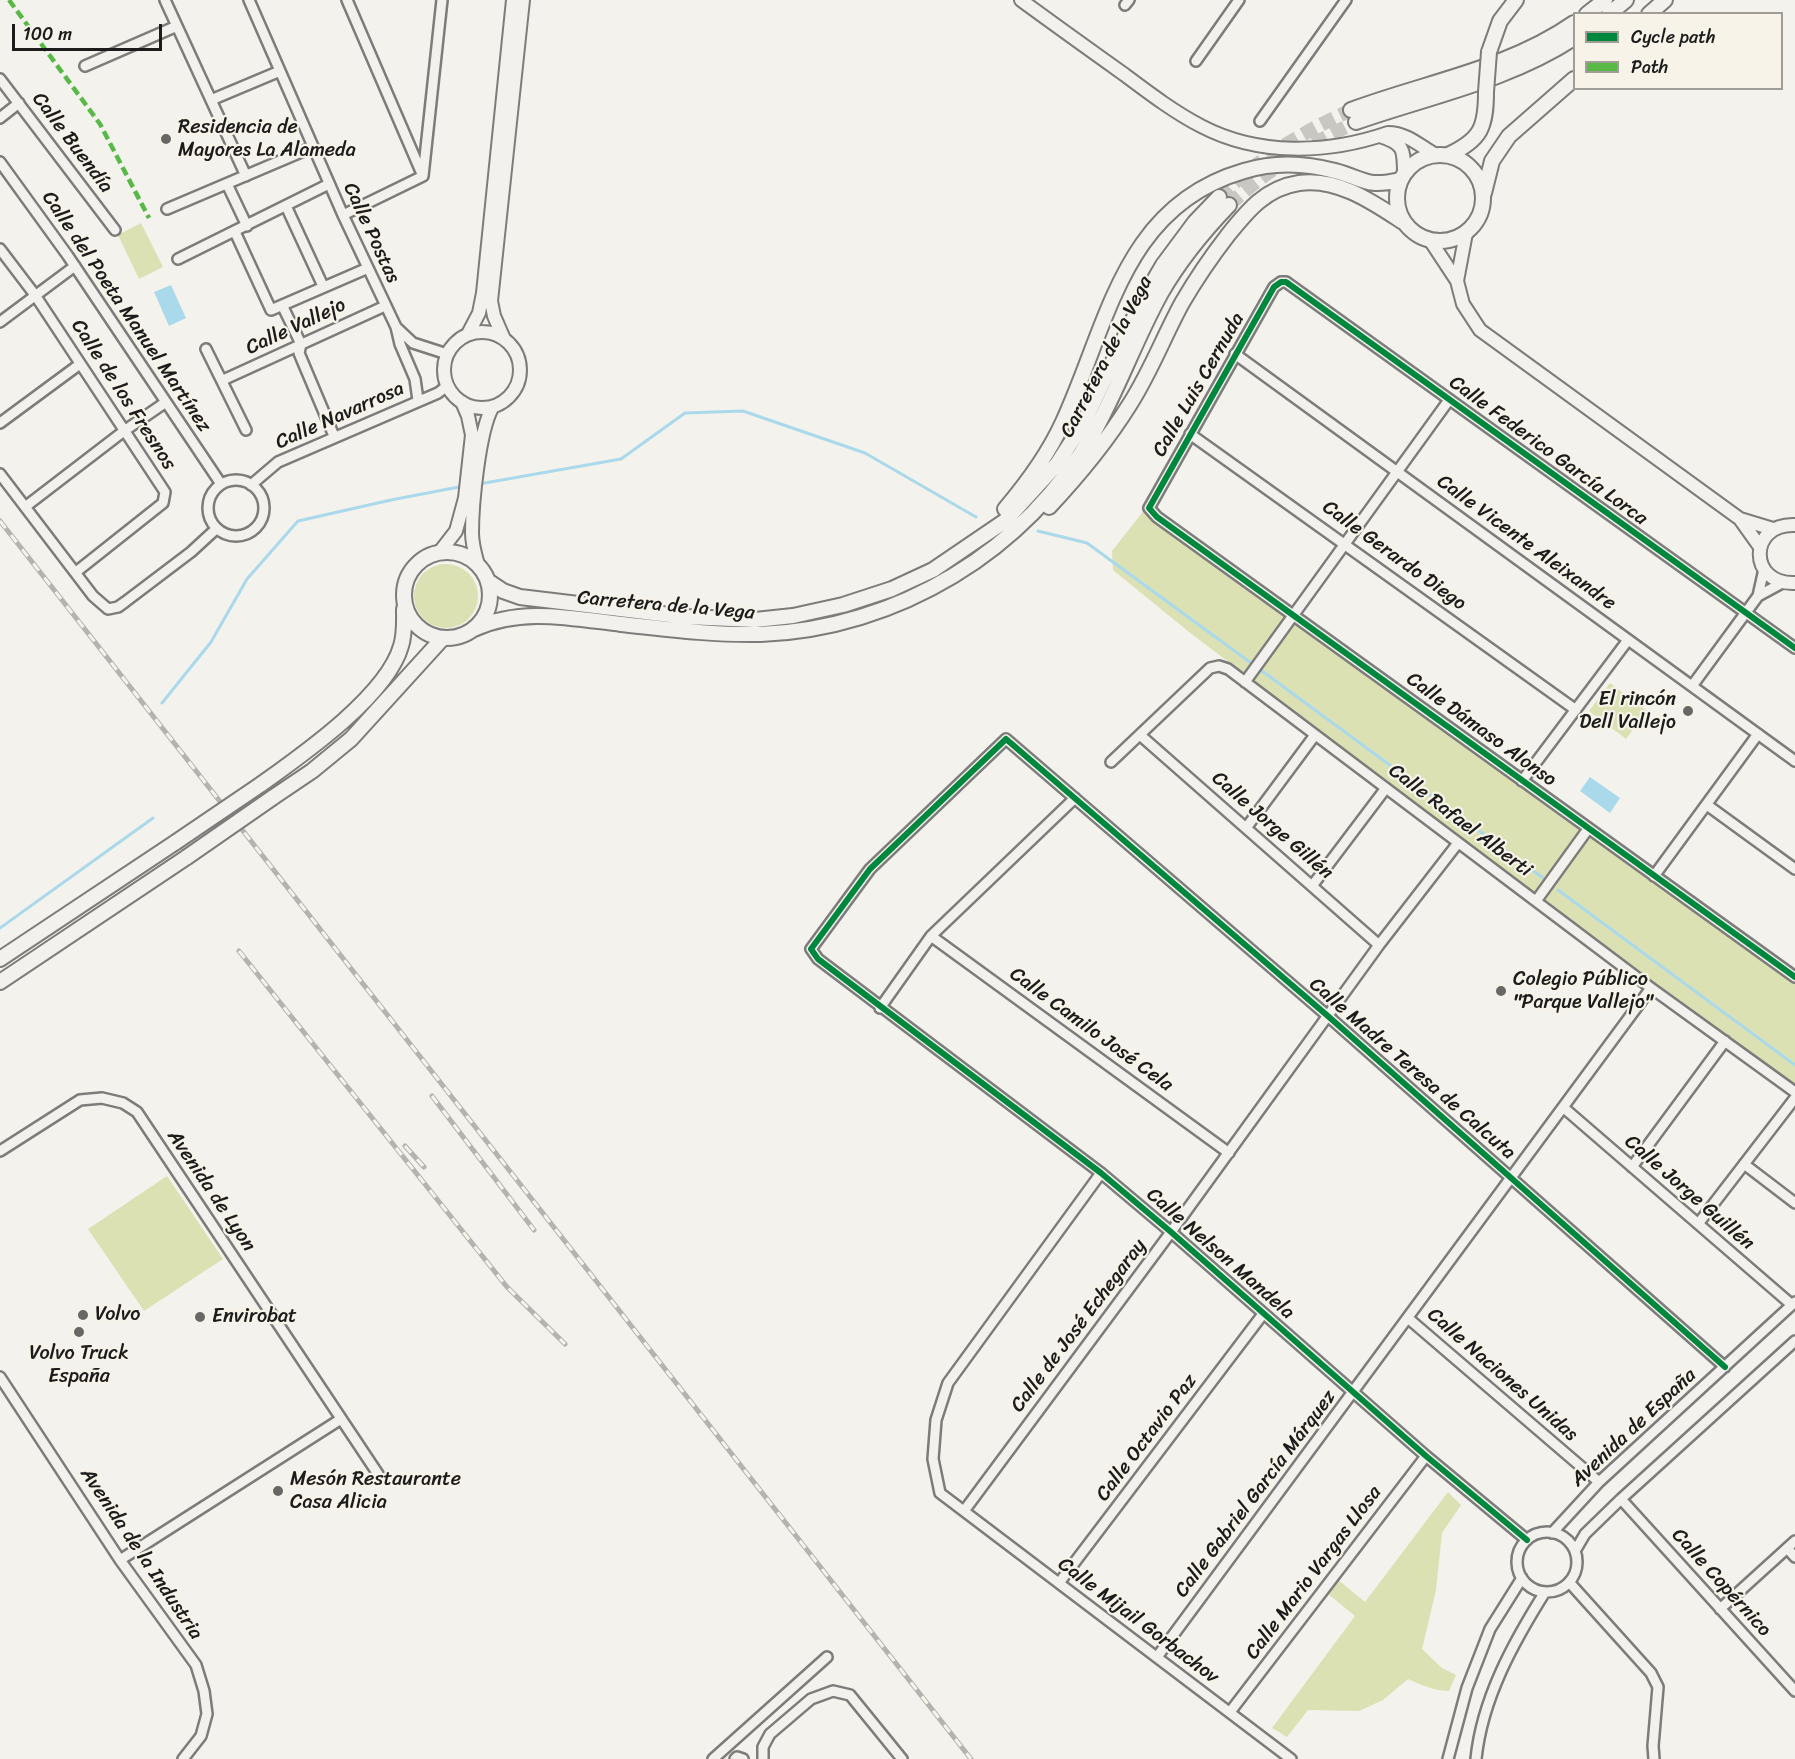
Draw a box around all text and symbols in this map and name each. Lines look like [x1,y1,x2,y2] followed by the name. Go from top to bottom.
[15,12,165,50] scale bar
[1573,12,1783,90] legend
[23,18,72,50] text: 100 m
[1631,21,1715,53] text: Cycle path
[1631,51,1668,83] text: Path
[26,88,118,198] street label: Calle Buendía
[178,116,356,163] place label: Residencia de Mayores La Alameda
[159,132,173,146] marker: Residencia de Mayores La Alameda
[337,179,405,287] street label: Calle Postas
[36,187,216,437] street label: Calle del Poeta Manuel Martínez
[1056,272,1158,442] street label: Carretera de la Vega
[242,293,350,361] street label: Calle Vallejo
[1148,309,1250,461] street label: Calle Luis Cernuda
[65,315,181,475] street label: Calle de los Fresnos
[1444,371,1652,531] street label: Calle Federico García Lorca
[272,377,408,455] street label: Calle Navarrosa
[1432,470,1620,616] street label: Calle Vicente Aleixandre
[1317,496,1471,616] street label: Calle Gerardo Diego
[576,586,756,626] street label: Carretera de la Vega
[1401,668,1561,792] street label: Calle Dámaso Alonso
[1579,688,1676,735] place label: El rincón Dell Vallejo
[1681,704,1695,718] marker: El rincón Dell Vallejo
[1384,759,1536,883] street label: Calle Rafael Alberti
[1206,767,1338,885] street label: Calle Jorge Gillén
[1005,963,1177,1097] street label: Calle Camilo José Cela
[1513,968,1653,1015] place label: Colegio Público "Parque Vallejo"
[1304,973,1520,1165] street label: Calle Madre Teresa de Calcuta
[1494,984,1508,998] marker: Colegio Público "Parque Vallejo"
[162,1126,260,1256] street label: Avenida de Lyon
[1619,1130,1759,1256] street label: Calle Jorge Guillén
[1141,1183,1299,1325] street label: Calle Nelson Mandela
[1006,1235,1152,1417] street label: Calle de José Echegaray
[95,1303,140,1327] place label: Volvo
[1422,1303,1582,1447] street label: Calle Naciones Unidas
[212,1305,297,1329] place label: Envirobat
[76,1308,90,1322] marker: Volvo
[193,1310,207,1324] marker: Envirobat
[72,1325,86,1339] marker: Volvo Truck España
[29,1342,129,1389] place label: Volvo Truck España
[1566,1364,1702,1492] street label: Avenida de España
[1091,1370,1203,1506] street label: Calle Octavio Paz
[1170,1386,1342,1602] street label: Calle Gabriel García Márquez
[74,1463,208,1645] street label: Avenida de la Industria
[290,1468,461,1515] place label: Mesón Restaurante Casa Alicia
[1241,1481,1387,1665] street label: Calle Mario Vargas Llosa
[271,1484,285,1498] marker: Mesón Restaurante Casa Alicia
[1666,1524,1776,1642] street label: Calle Copérnico
[1053,1553,1223,1689] street label: Calle Mijail Gorbachov

